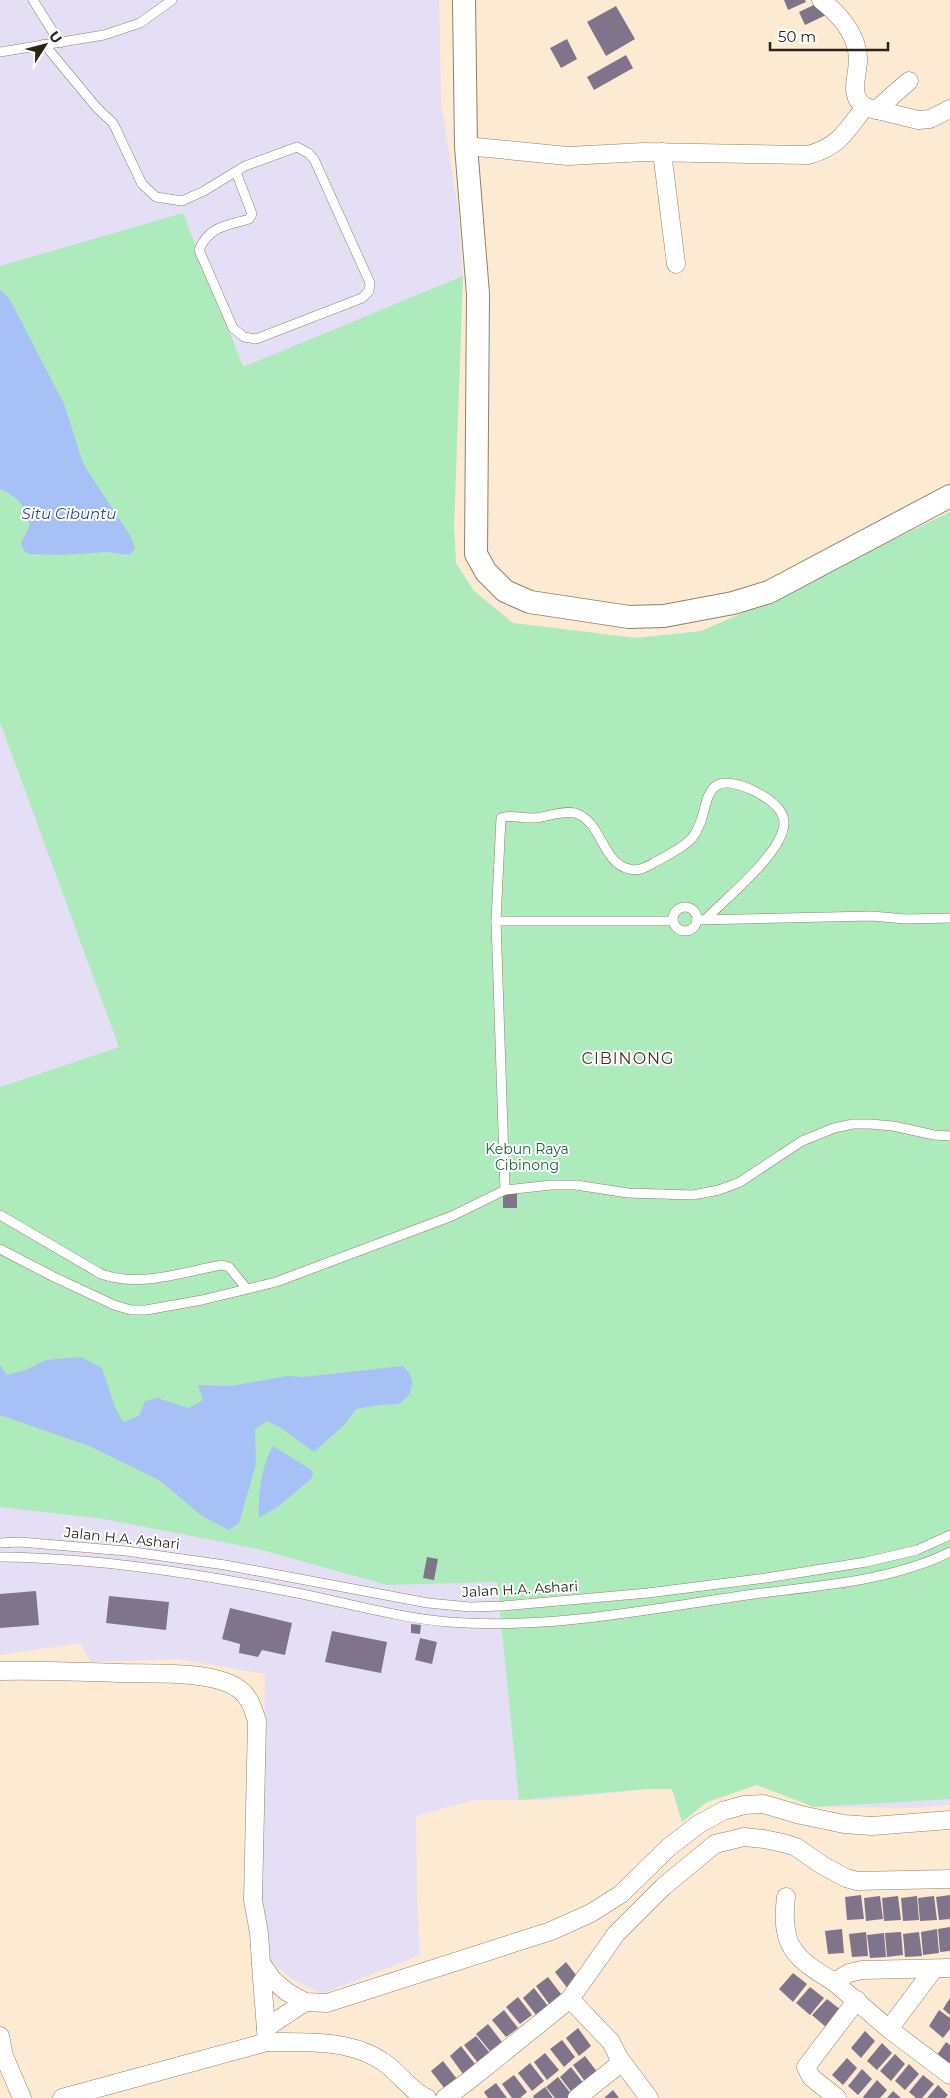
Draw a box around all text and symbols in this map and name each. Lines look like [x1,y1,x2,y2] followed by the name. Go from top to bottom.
[20,20,70,70] north arrow
[770,20,888,52] scale bar
[778,27,816,46] text: 50 m
[45,28,66,47] text: U
[22,504,116,523] water label: Situ Cibuntu
[582,1049,674,1068] district label: CIBINONG
[485,1140,569,1174] park label: Kebun Raya Cibinong
[62,1523,181,1553] street label: Jalan H.A. Ashari
[461,1577,578,1601] street label: Jalan H.A. Ashari

